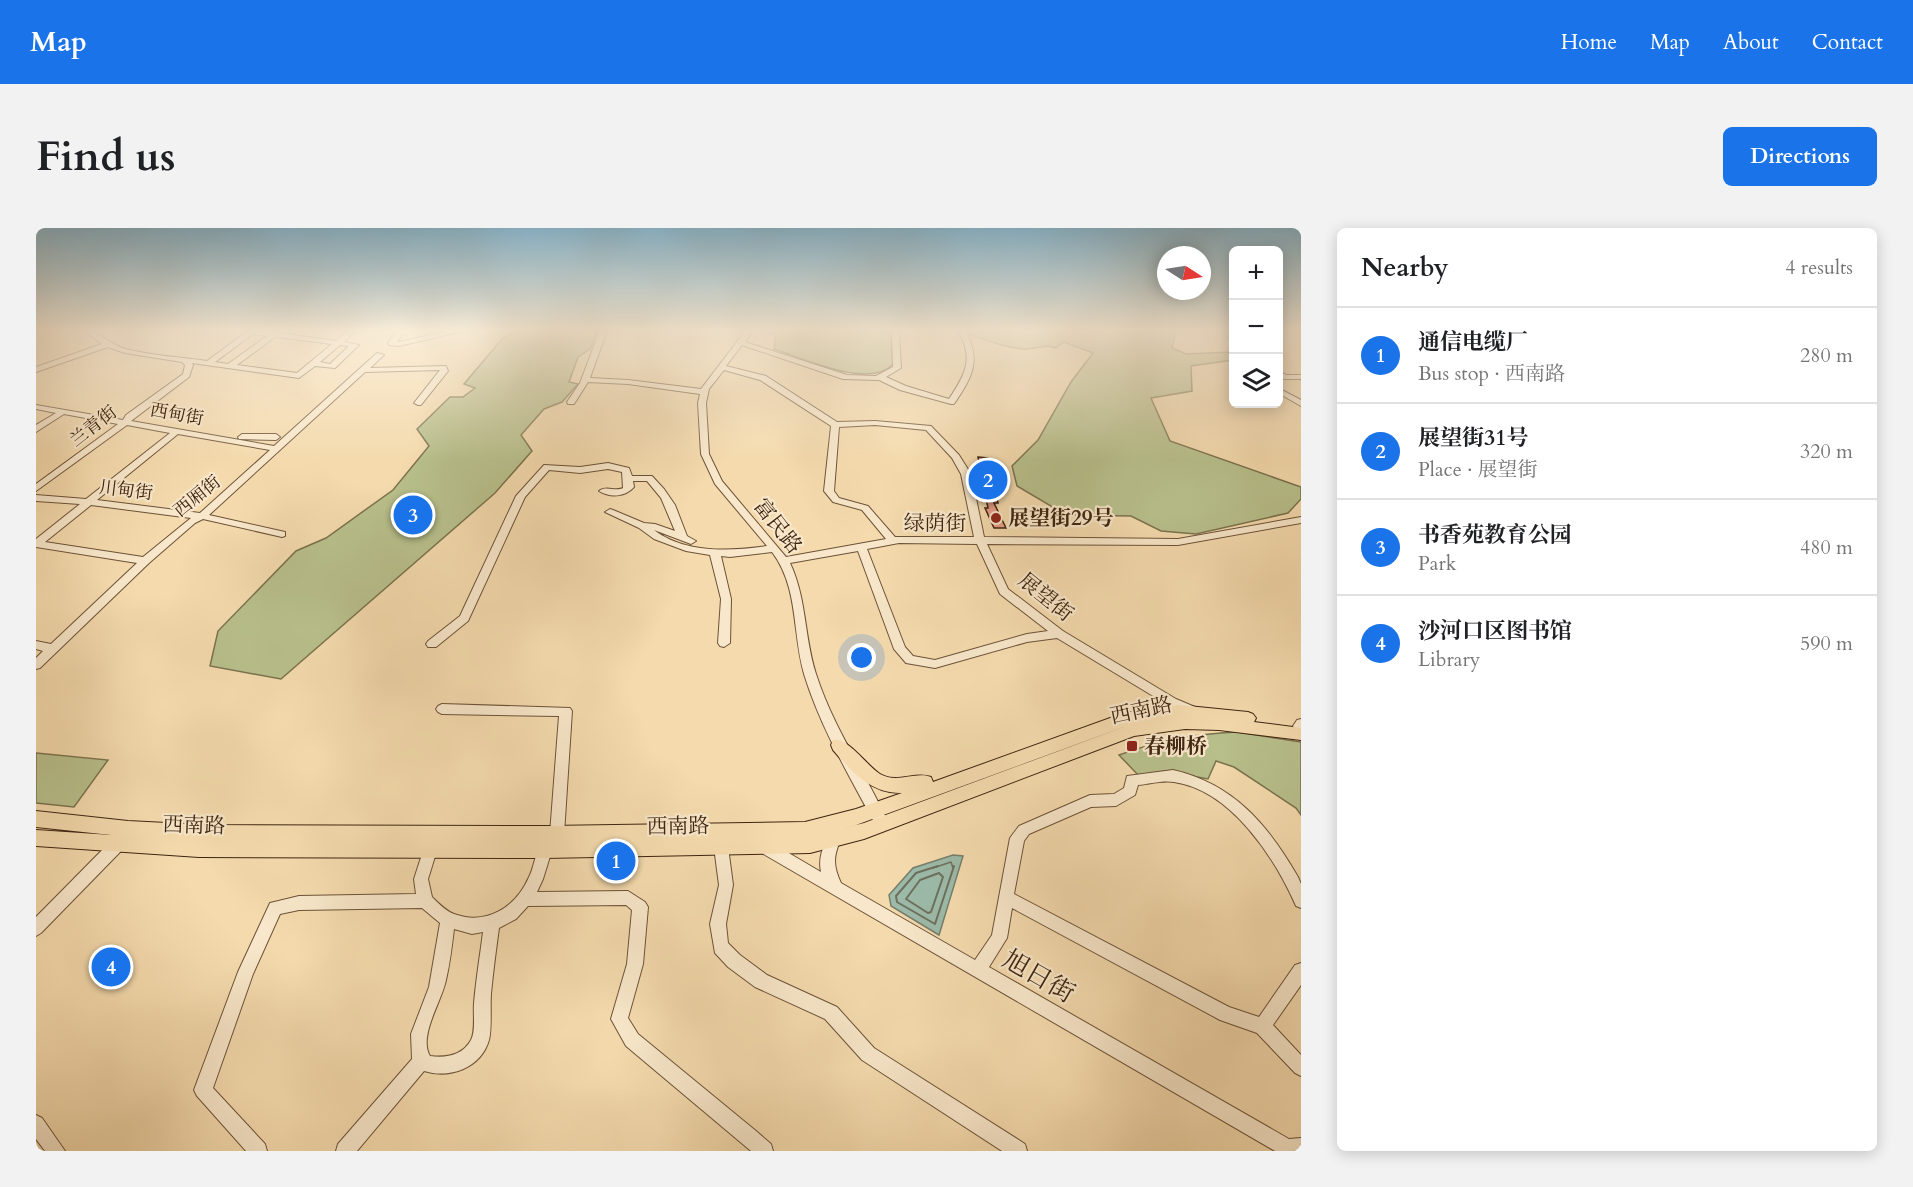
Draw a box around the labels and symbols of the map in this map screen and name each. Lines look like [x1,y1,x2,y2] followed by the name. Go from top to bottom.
[1157,246,1211,300] north arrow
[148,397,206,431] street label: 西甸街
[64,400,122,453] street label: 兰青街
[968,458,1008,502] pin: 2
[168,470,226,523] street label: 西厢街
[98,475,154,506] street label: 川甸街
[394,492,433,538] pin: 3
[747,493,808,560] street label: 富民路
[1008,504,1114,533] place label: 展望街29号
[904,509,967,538] street label: 绿荫街
[989,511,1003,525] marker: 展望街29号
[1012,566,1079,628] street label: 展望街
[847,643,876,672] your location
[1107,690,1175,731] street label: 西南路
[1144,732,1207,761] place label: 春柳桥
[1125,739,1139,753] marker: 春柳桥
[162,810,226,841] street label: 西南路
[646,811,710,842] street label: 西南路
[596,838,636,884] pin: 1
[996,942,1081,1011] street label: 旭日街
[92,944,130,990] pin: 4

